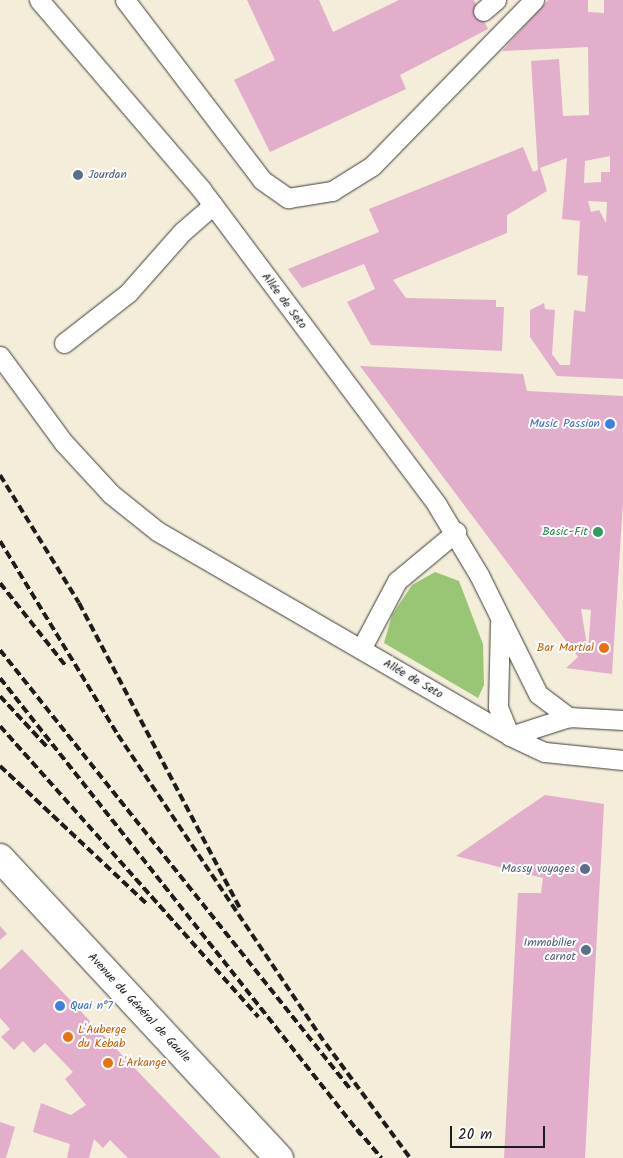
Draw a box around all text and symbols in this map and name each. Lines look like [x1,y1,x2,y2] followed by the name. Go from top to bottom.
[88,168,127,182] place label: Jourdan
[72,169,84,181] marker: Jourdan
[258,270,310,332] street label: Allée de Seto
[530,417,600,431] place label: Music Passion
[604,418,616,430] marker: Music Passion
[542,525,588,539] place label: Basic-Fit
[592,526,604,538] marker: Basic-Fit
[537,641,594,655] place label: Bar Martial
[598,642,610,654] marker: Bar Martial
[381,656,445,702] street label: Allée de Seto
[501,862,575,876] place label: Massy voyages
[579,863,591,875] marker: Massy voyages
[523,936,576,964] place label: Immobilier carnot
[580,944,592,956] marker: Immobilier carnot
[84,950,194,1066] street label: Avenue du Général de Gaulle
[70,999,113,1013] place label: Quai n°7
[54,1000,66,1012] marker: Quai n°7
[78,1023,126,1051] place label: L'Auberge du Kebab
[62,1031,74,1043] marker: L'Auberge du Kebab
[118,1056,166,1070] place label: L'Arkange
[102,1057,114,1069] marker: L'Arkange
[453,1116,548,1148] scale bar
[458,1123,492,1147] text: 20 m

